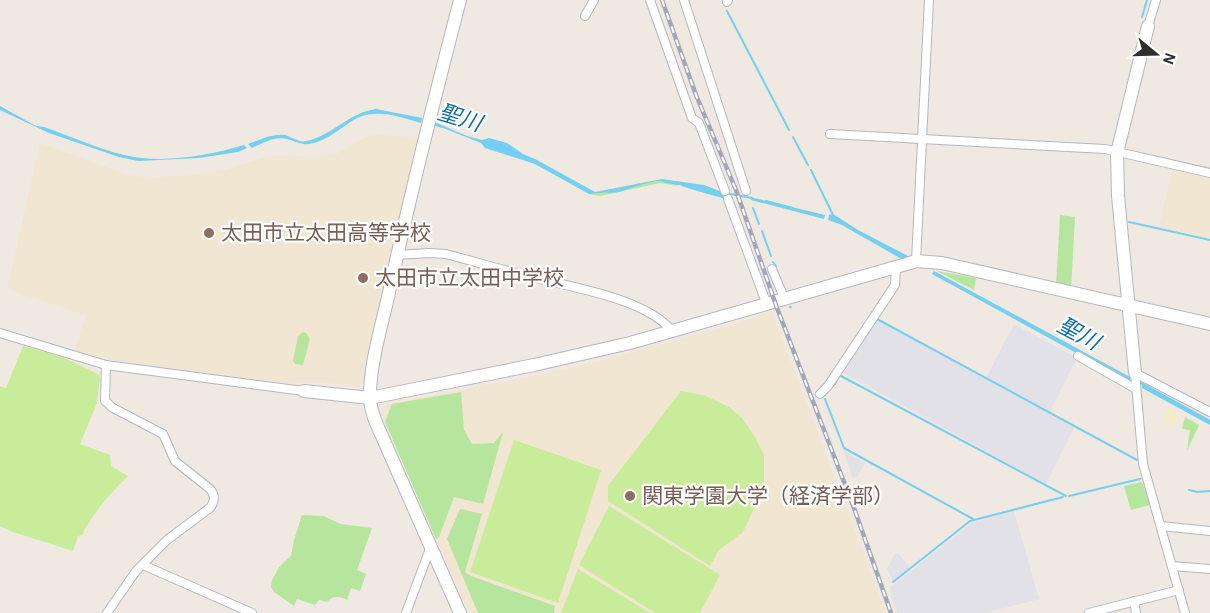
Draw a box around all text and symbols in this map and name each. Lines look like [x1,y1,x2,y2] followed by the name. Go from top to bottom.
[1126,24,1186,84] north arrow
[1160,51,1179,66] text: N
[435,101,486,135] water label: 聖川
[221,222,431,244] place label: 太田市立太田高等学校
[202,226,216,240] marker: 太田市立太田高等学校
[375,267,564,289] place label: 太田市立太田中学校
[356,271,370,285] marker: 太田市立太田中学校
[1054,314,1105,355] water label: 聖川
[642,485,894,507] place label: 関東学園大学（経済学部）
[623,489,637,503] marker: 関東学園大学（経済学部）

